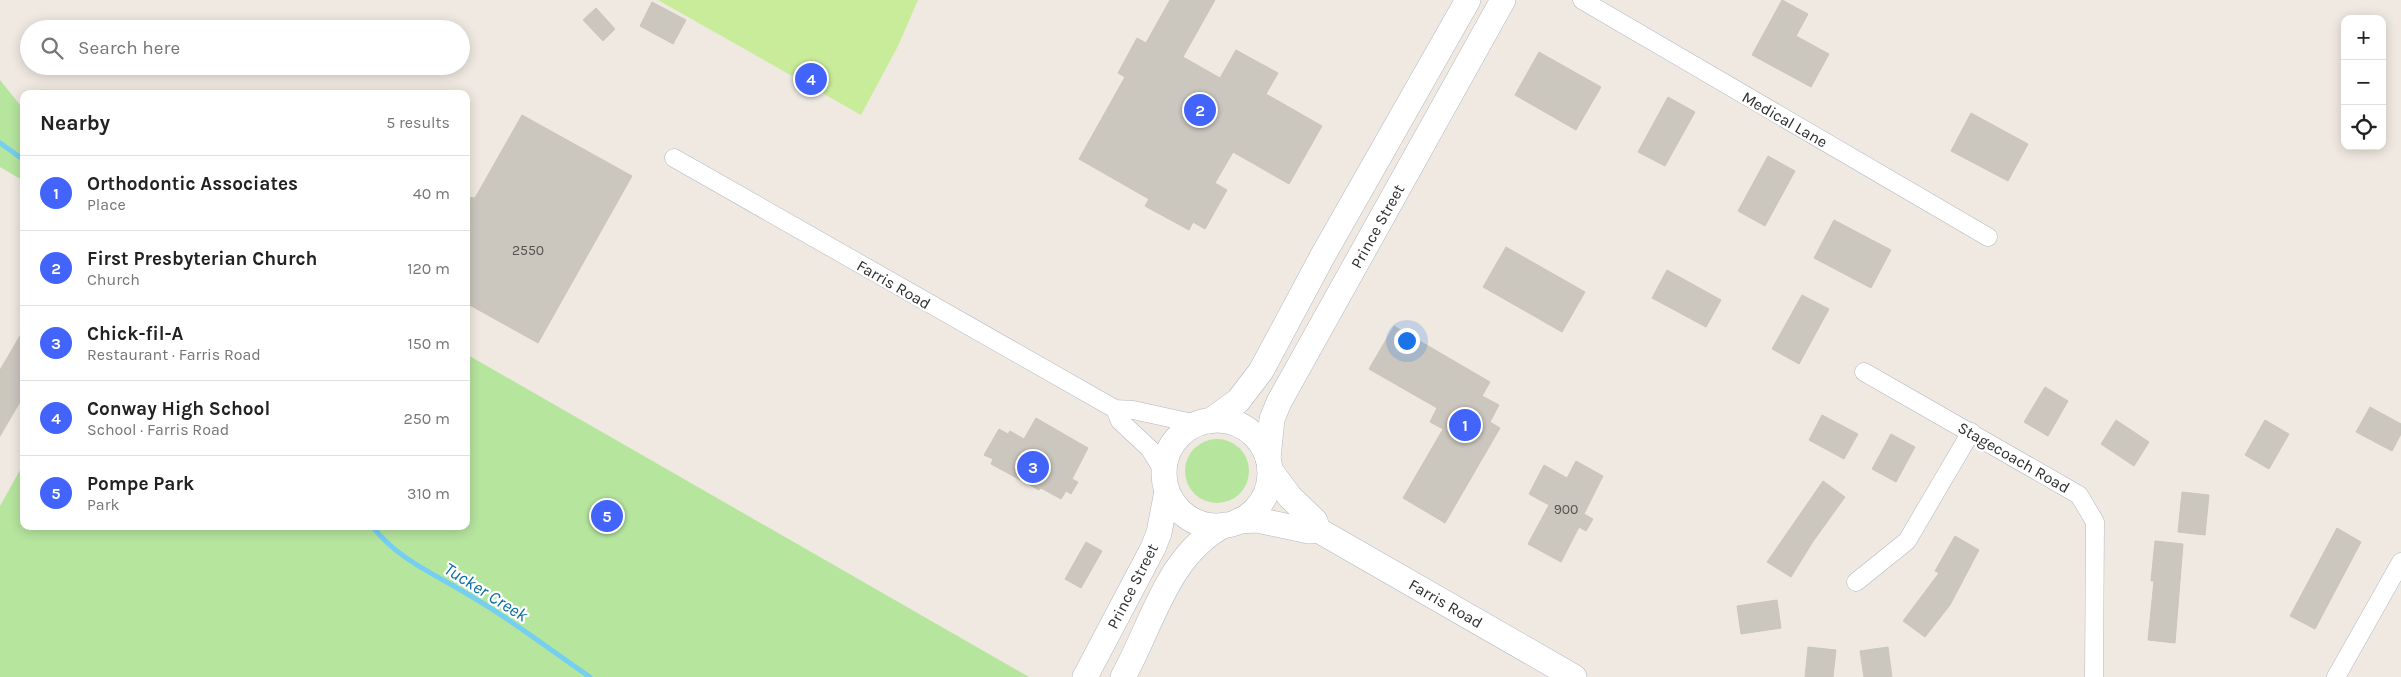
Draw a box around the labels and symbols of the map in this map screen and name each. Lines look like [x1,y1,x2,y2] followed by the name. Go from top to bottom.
[795,60,827,98] pin: 4
[1739,87,1831,152] street label: Medical Lane
[1184,91,1216,129] pin: 2
[1347,181,1408,272] street label: Prince Street
[512,242,544,259] house number: 2550
[853,256,934,313] street label: Farris Road
[1394,328,1420,354] your location
[1449,406,1481,444] pin: 1
[1954,418,2073,497] street label: Stagecoach Road
[1017,448,1049,486] pin: 3
[591,497,623,535] pin: 5
[1554,501,1578,518] house number: 900
[1103,540,1162,632] street label: Prince Street
[440,558,533,627] water label: Tucker Creek
[1405,575,1486,632] street label: Farris Road

